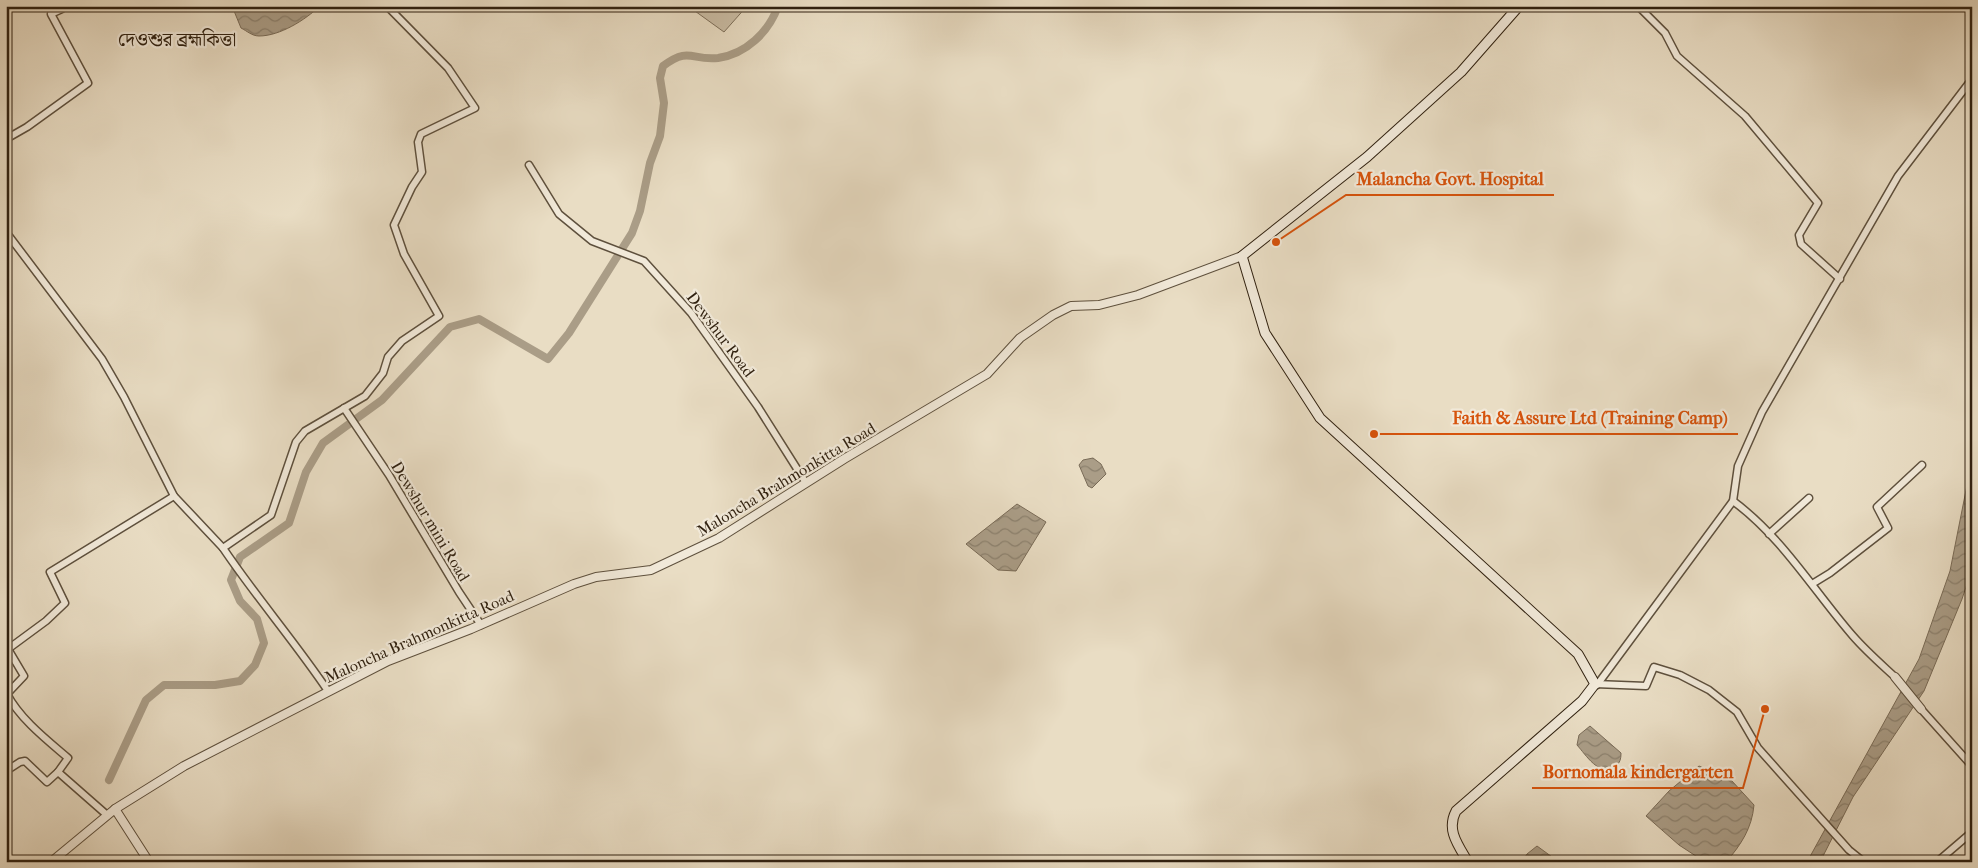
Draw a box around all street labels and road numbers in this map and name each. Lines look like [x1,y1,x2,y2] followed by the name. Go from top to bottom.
[682,288,759,381] street label: Dewshur Road
[693,418,879,540] street label: Maloncha Brahmonkitta Road
[387,458,474,585] street label: Dewshur mini Road
[322,586,517,687] street label: Maloncha Brahmonkitta Road

